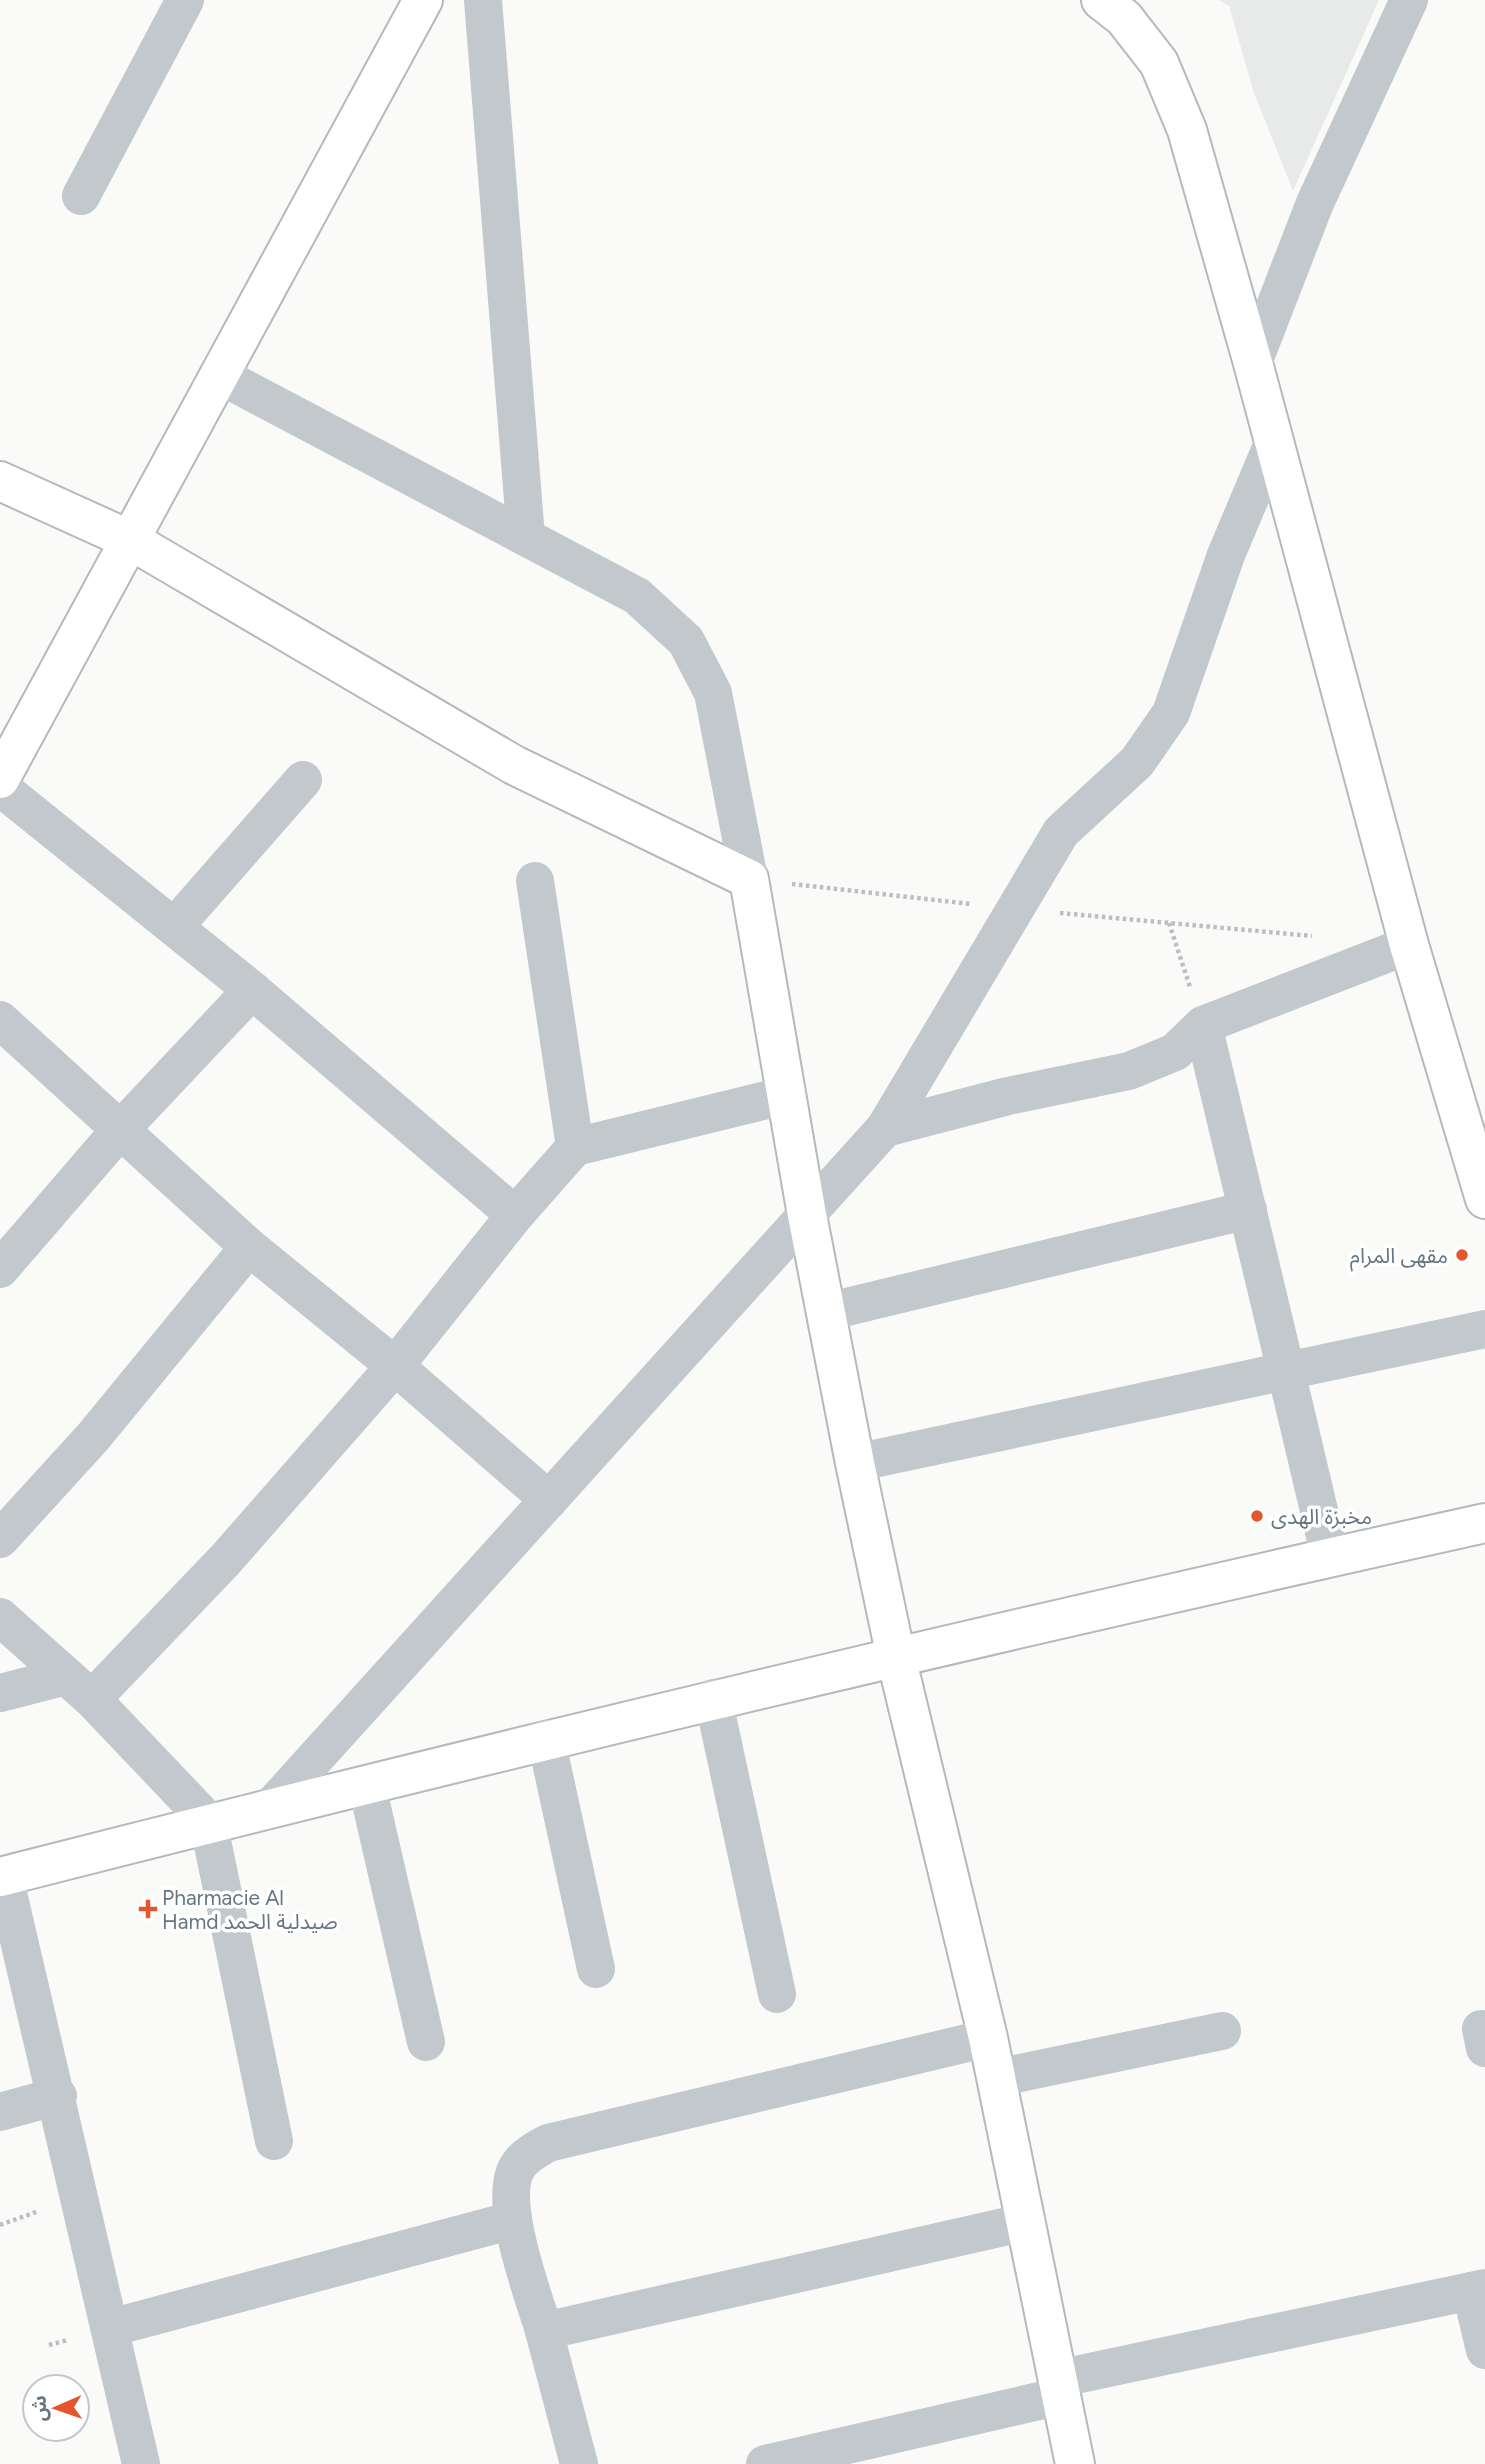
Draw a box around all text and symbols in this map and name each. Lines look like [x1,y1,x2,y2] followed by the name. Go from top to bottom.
[1350,1243,1448,1272] place label: مقهى المرام
[1454,1247,1470,1263] marker: مقهى المرام
[1271,1504,1372,1529] place label: مخبزة الهدى
[1249,1508,1265,1524] marker: مخبزة الهدى
[162,1885,338,1934] place label: Pharmacie Al Hamd صيدلية الحمد
[140,1901,156,1917] marker: Pharmacie Al Hamd صيدلية الحمد
[21,2373,91,2443] north arrow
[28,2395,51,2422] text: ش

